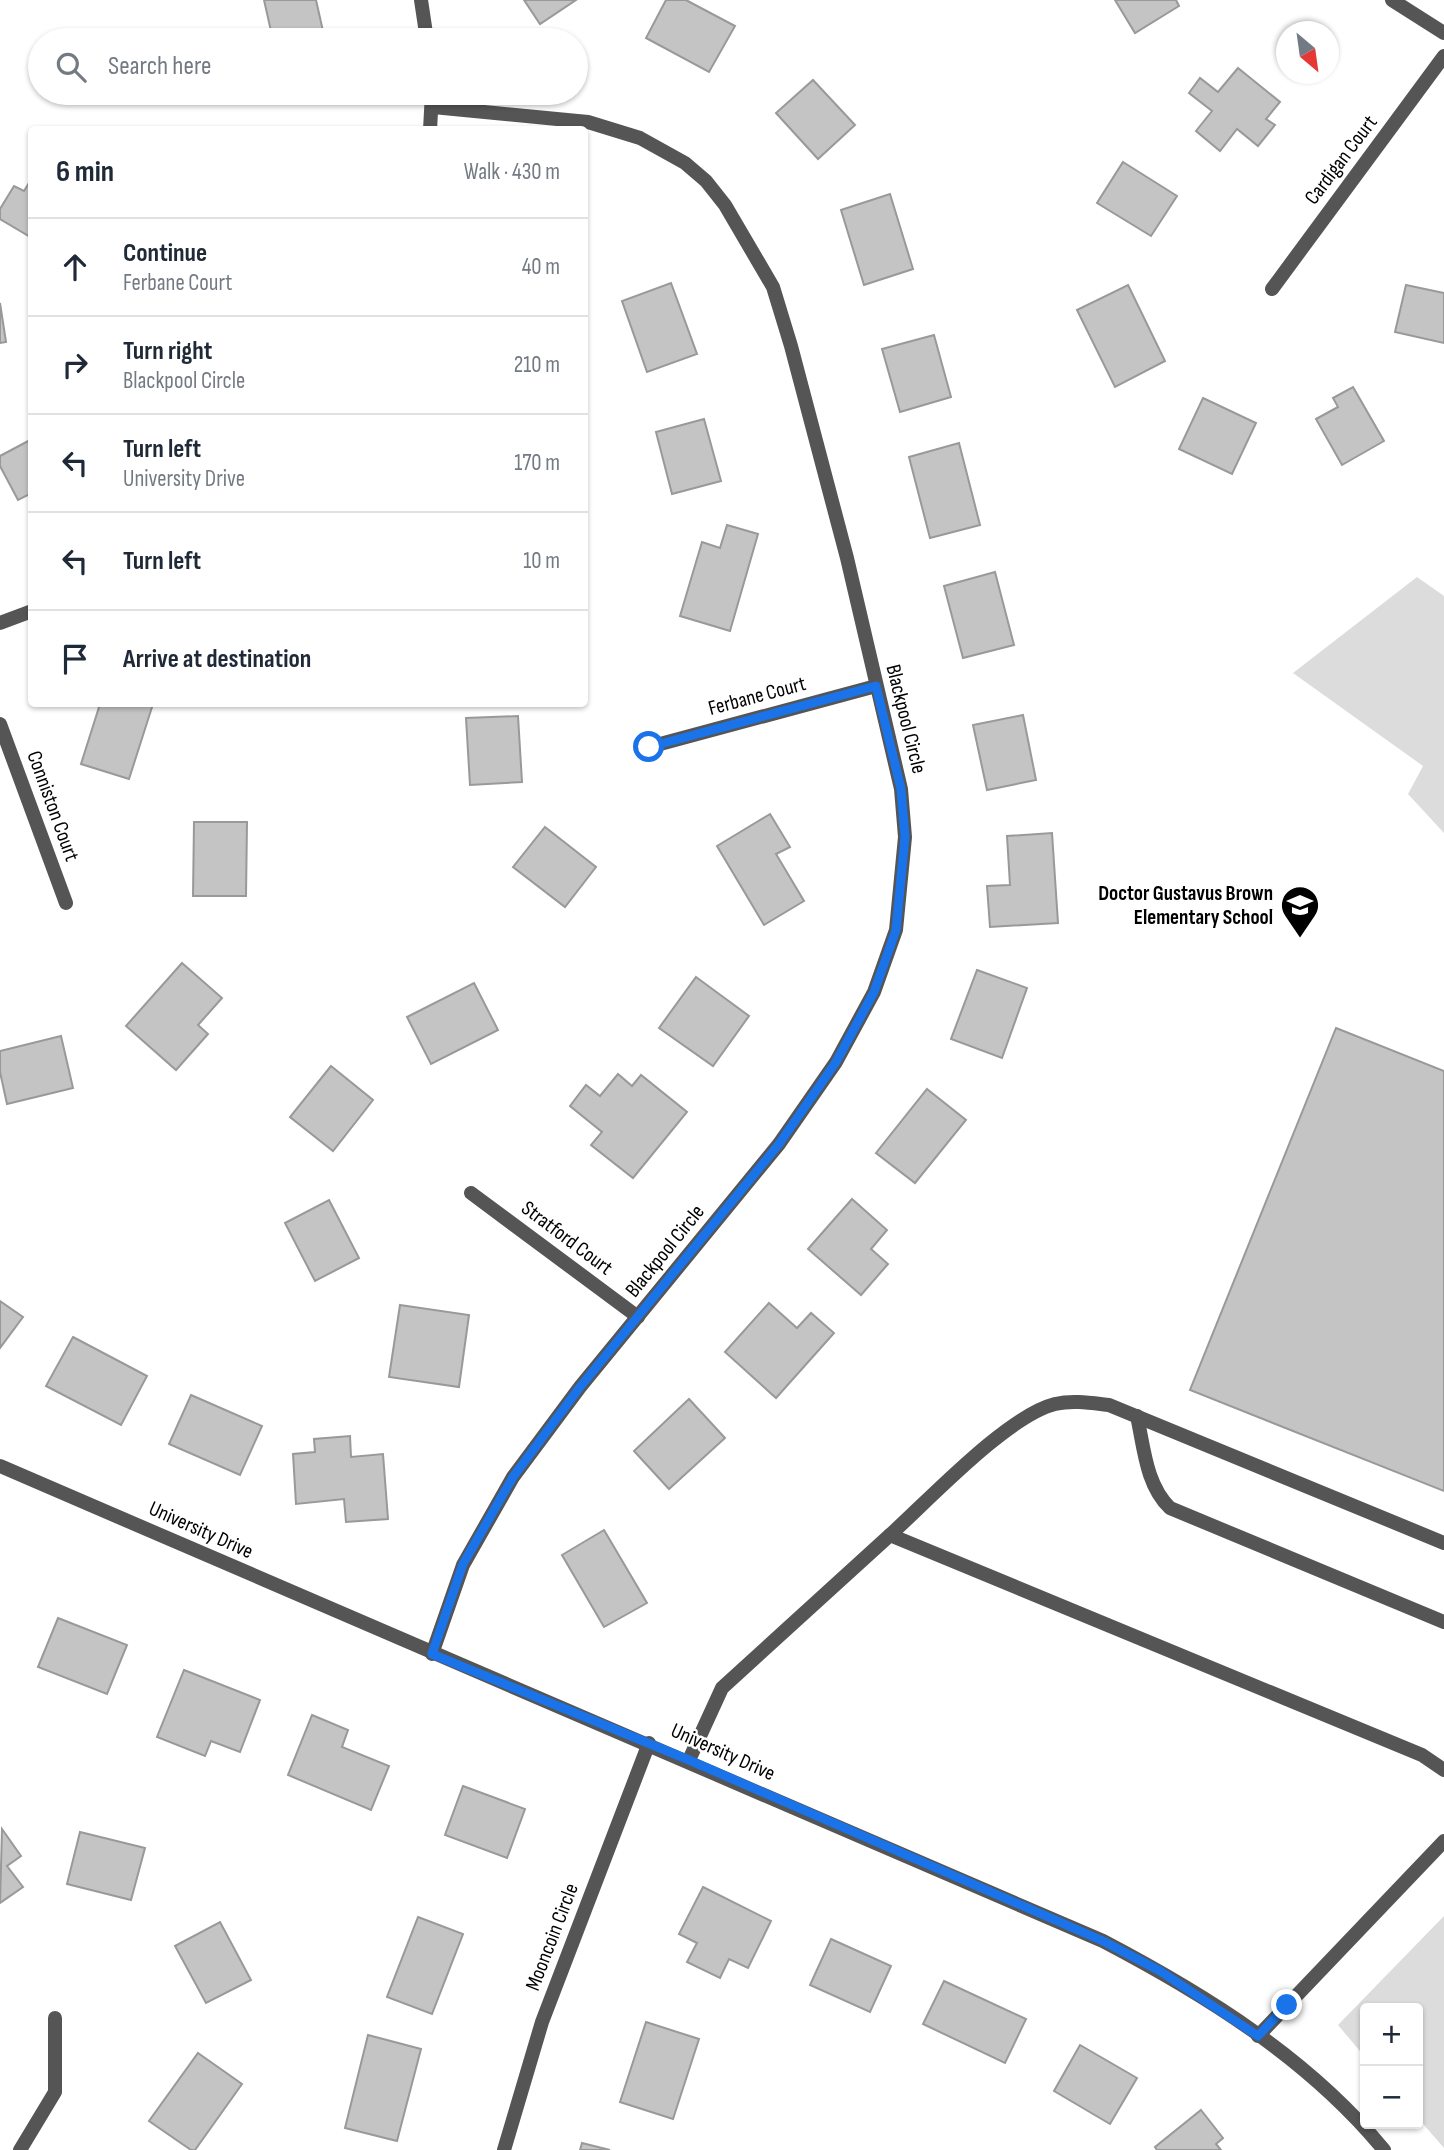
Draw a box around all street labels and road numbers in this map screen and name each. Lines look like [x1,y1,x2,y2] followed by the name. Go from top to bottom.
[1299,111,1383,209] street label: Cardigan Court
[880,662,932,776] street label: Blackpool Circle
[706,671,808,721] street label: Ferbane Court
[21,747,85,865] street label: Conniston Court
[516,1196,618,1280] street label: Stratford Court
[620,1200,710,1302] street label: Blackpool Circle
[145,1496,257,1564] street label: University Drive
[667,1718,779,1786] street label: University Drive
[520,1880,584,1994] street label: Mooncoin Circle

